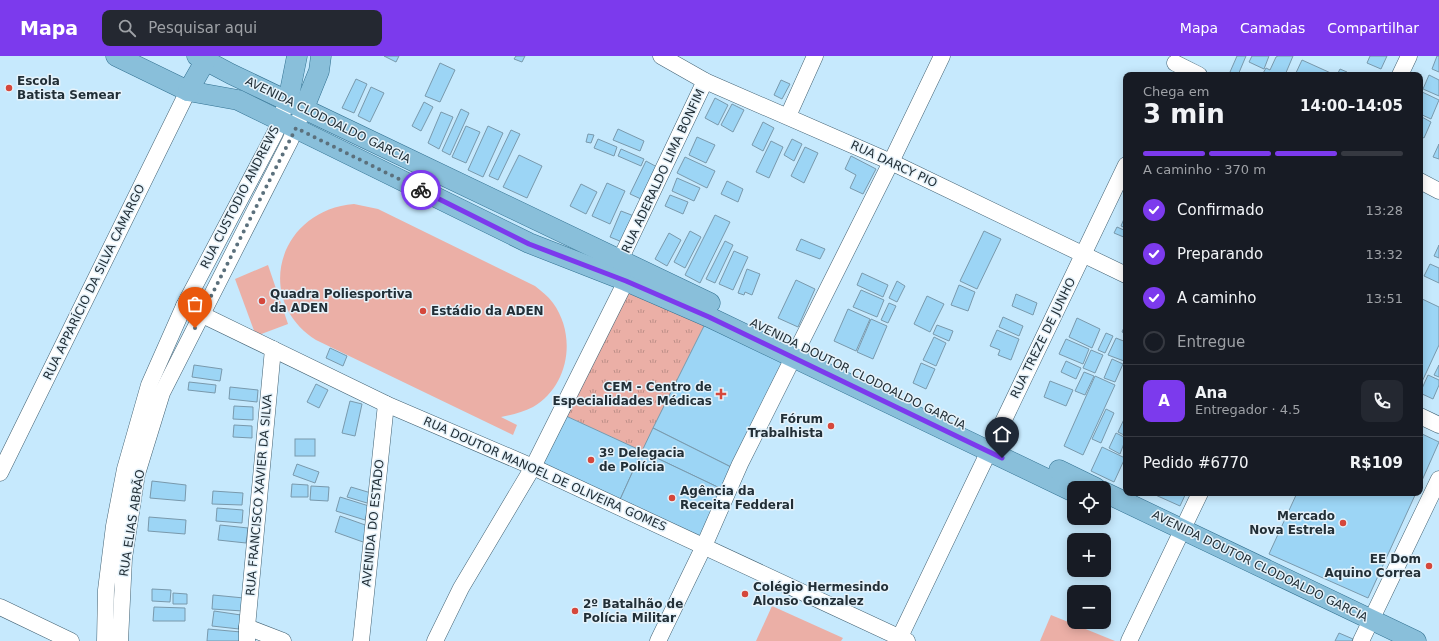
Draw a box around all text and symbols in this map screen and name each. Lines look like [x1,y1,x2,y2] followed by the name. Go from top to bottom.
[102,10,382,46] search box
[20,17,78,39] text: Mapa
[116,17,138,39] icon: search
[148,19,257,37] text: Pesquisar aqui
[1180,20,1218,36] text: Mapa
[1240,20,1305,36] text: Camadas
[1327,20,1419,36] text: Compartilhar
[17,74,121,102] place label: Escola Batista Semear
[243,74,414,167] street label: AVENIDA CLODOALDO GARCIA
[4,83,14,93] marker: Escola Batista Semear
[1143,84,1209,99] text: Chega em
[619,87,707,255] street label: RUA ADERALDO LIMA BONFIM
[1300,97,1403,115] text: 14:00–14:05
[1143,99,1225,129] text: 3 min
[198,123,282,271] street label: RUA CUSTODIO ANDREWS
[849,138,939,190] street label: RUA DARCY PIO
[1143,162,1266,177] text: A caminho · 370 m
[401,170,441,210] courier
[410,179,432,201] icon: bike
[40,182,148,382] street label: RUA APPARÍCIO DA SILVA CAMARGO
[1143,199,1165,221] icon: check
[1177,201,1264,219] text: Confirmado
[1366,203,1403,218] text: 13:28
[1143,243,1165,265] icon: check
[1177,245,1263,263] text: Preparando
[1366,247,1403,262] text: 13:32
[1008,275,1078,401] street label: RUA TREZE DE JUNHO
[178,287,212,328] pin
[270,287,413,315] place label: Quadra Poliesportiva da ADEN
[1143,287,1165,309] icon: check
[1177,289,1256,307] text: A caminho
[1366,291,1403,306] text: 13:51
[184,293,206,315] icon: bag
[257,296,267,306] marker: Quadra Poliesportiva da ADEN
[431,304,544,318] place label: Estádio da ADEN
[418,306,428,316] marker: Estádio da ADEN
[748,315,969,433] street label: AVENIDA DOUTOR CLODOALDO GARCIA
[1177,333,1245,351] text: Entregue
[553,380,712,408] place label: CEM - Centro de Especialidades Médicas
[1361,380,1403,422] button: phone
[1195,384,1227,402] text: Ana
[715,388,727,400] marker: CEM - Centro de Especialidades Médicas
[1158,392,1170,410] text: A
[243,393,275,597] street label: RUA FRANCISCO XAVIER DA SILVA
[1195,402,1300,417] text: Entregador · 4.5
[748,412,823,440] place label: Fórum Trabalhista
[421,414,669,534] street label: RUA DOUTOR MANOEL DE OLIVEIRA GOMES
[985,417,1019,458] pin
[826,421,836,431] marker: Fórum Trabalhista
[991,423,1013,445] icon: home
[599,446,685,474] place label: 3º Delegacia de Polícia
[1143,454,1249,472] text: Pedido #6770
[1350,454,1403,472] text: R$109
[586,455,596,465] marker: 3º Delegacia de Polícia
[359,459,387,587] street label: AVENIDA DO ESTADO
[116,468,147,578] street label: RUA ELIAS ABRÃO
[1067,481,1111,629] map controls
[1067,481,1111,525] button: locate
[680,484,794,512] place label: Agência da Receita Fedderal
[667,493,677,503] marker: Agência da Receita Fedderal
[1150,507,1371,625] street label: AVENIDA DOUTOR CLODOALDO GARCIA
[1249,509,1335,537] place label: Mercado Nova Estrela
[1338,518,1348,528] marker: Mercado Nova Estrela
[1067,533,1111,577] button: +
[1324,552,1421,580] place label: EE Dom Aquino Correa
[1424,561,1434,571] marker: EE Dom Aquino Correa
[753,580,889,608] place label: Colégio Hermesindo Alonso Gonzalez
[1067,585,1111,629] button: −
[740,589,750,599] marker: Colégio Hermesindo Alonso Gonzalez
[583,597,683,625] place label: 2º Batalhão de Polícia Militar
[570,606,580,616] marker: 2º Batalhão de Polícia Militar

